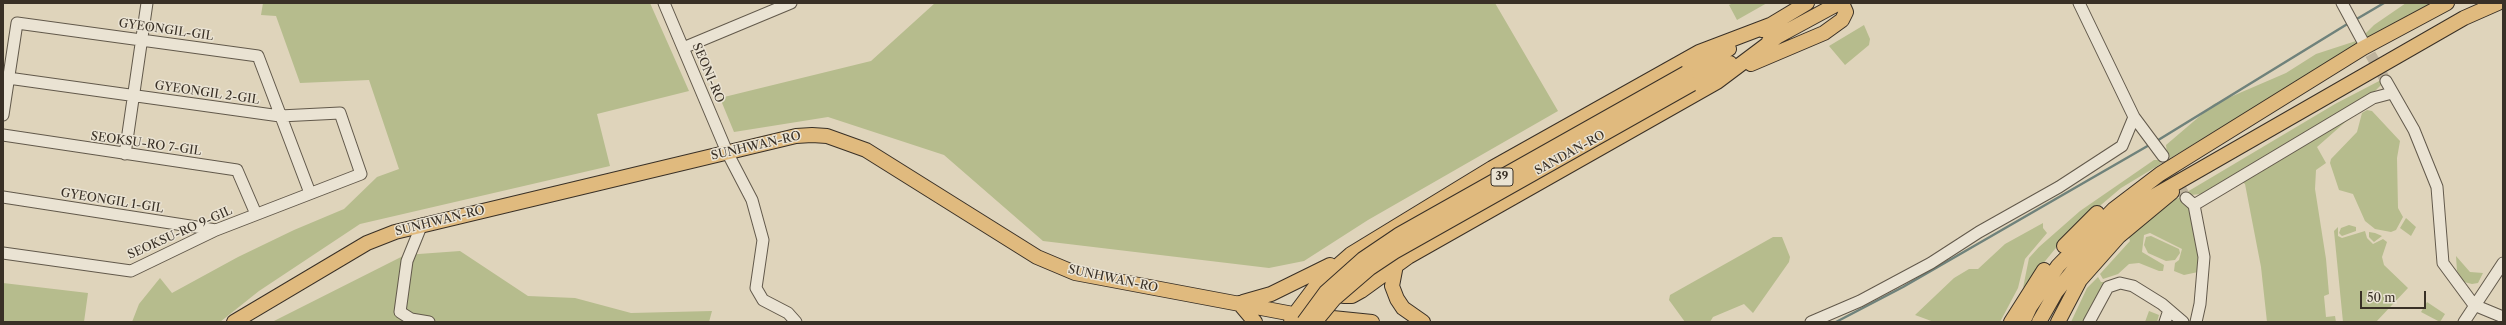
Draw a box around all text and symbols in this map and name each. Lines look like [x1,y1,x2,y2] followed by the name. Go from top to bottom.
[118,16,214,44] street label: GYEONGIL-GIL
[689,41,727,105] street label: SEONI-RO
[154,79,260,107] street label: GYEONGIL 2-GIL
[1532,128,1608,178] street label: SANDAN-RO
[90,129,202,159] street label: SEOKSU-RO 7-GIL
[710,129,802,163] street label: SUNHWAN-RO
[1491,168,1513,186] road number: 39
[60,186,164,216] street label: GYEONGIL 1-GIL
[126,203,234,263] street label: SEOKSU-RO 9-GIL
[394,203,486,239] street label: SUNHWAN-RO
[1067,262,1159,296] street label: SUNHWAN-RO
[2362,283,2428,309] scale bar
[2367,290,2396,305] text: 50 m

